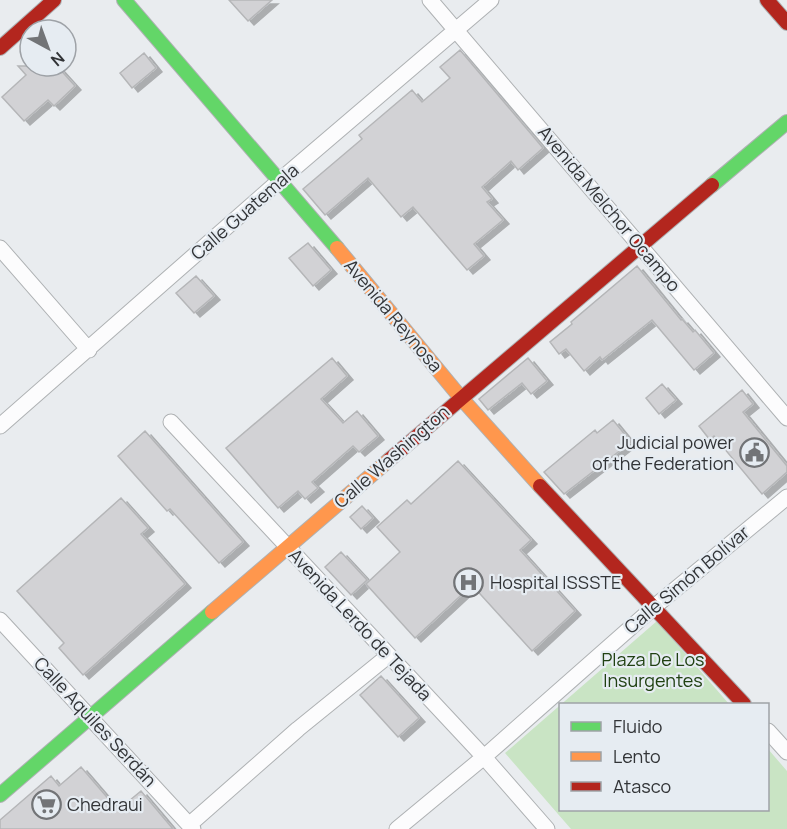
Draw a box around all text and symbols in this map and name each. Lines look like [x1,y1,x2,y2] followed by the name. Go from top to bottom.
[18,18,78,78] north arrow
[46,47,69,71] text: N
[533,120,686,296] street label: Avenida Melchor Ocampo
[185,158,303,265] street label: Calle Guatemala
[339,254,448,377] street label: Avenida Reynosa
[329,400,454,513] street label: Calle Washington
[592,430,735,475] place label: Judicial power of the Federation
[739,437,771,469] public building icon: Judicial power of the Federation
[619,520,754,639] street label: Calle Simón Bolívar
[284,543,438,705] street label: Avenida Lerdo de Tejada
[453,567,485,599] hospital icon: Hospital ISSSTE
[490,570,621,594] place label: Hospital ISSSTE
[601,647,705,692] park label: Plaza De Los Insurgentes
[29,651,162,791] street label: Calle Aquiles Serdán
[559,703,769,811] legend
[613,714,662,738] text: Fluido
[613,744,661,768] text: Lento
[613,774,671,798] text: Atasco
[30,789,62,821] supermarket icon: Chedraui
[67,792,143,816] place label: Chedraui

